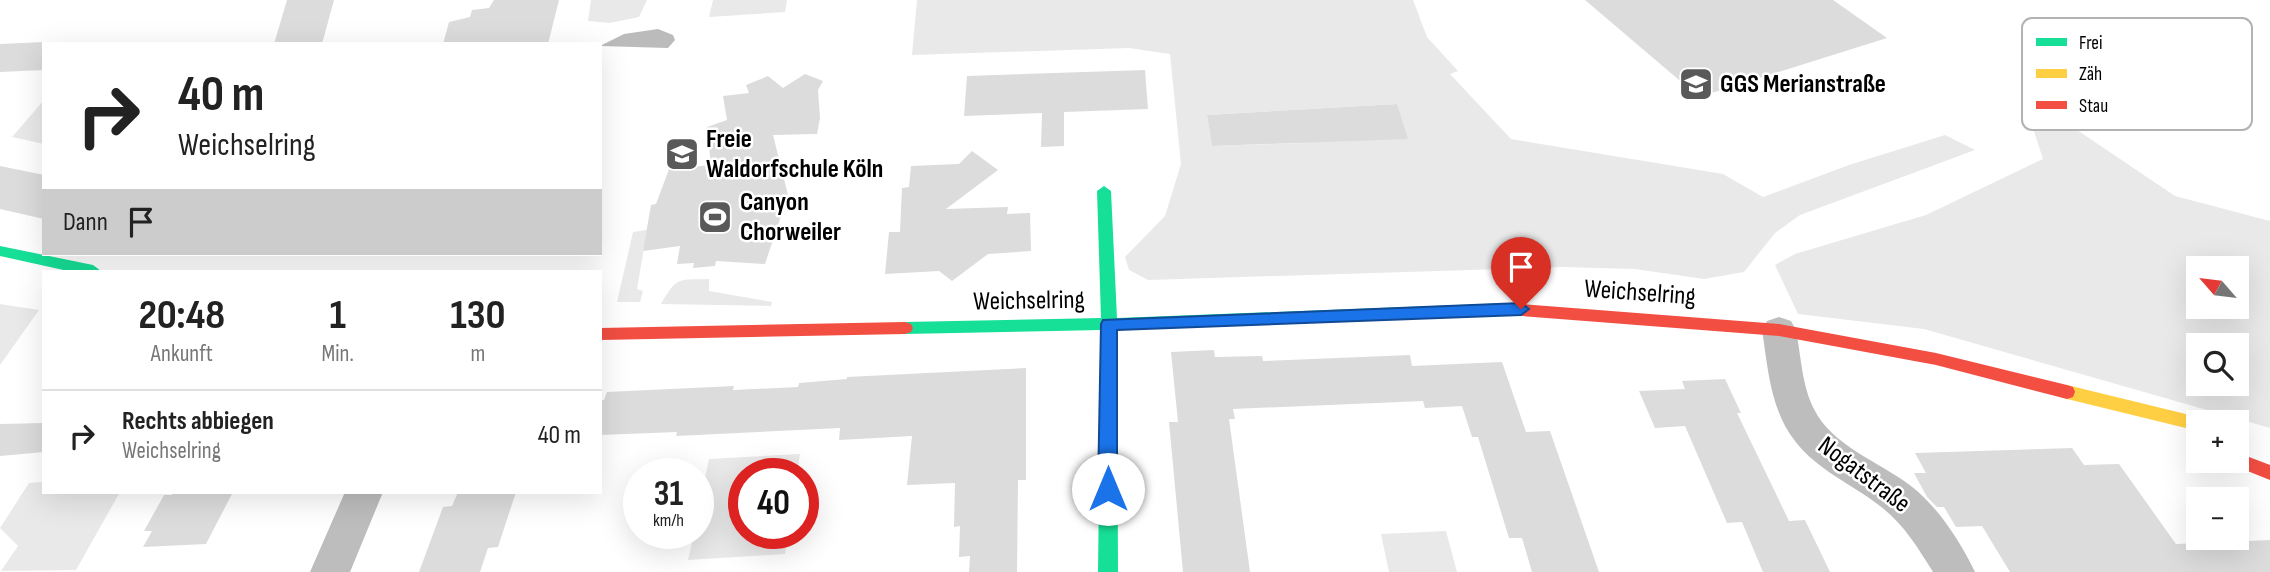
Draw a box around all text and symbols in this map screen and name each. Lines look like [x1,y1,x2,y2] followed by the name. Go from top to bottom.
[2022,18,2252,130] legend
[2079,32,2103,55] text: Frei
[2079,63,2102,86] text: Zäh
[1677,65,1715,103] school or university icon: GGS Merianstraße
[178,66,264,125] text: 40 m
[1720,69,1886,100] place label: GGS Merianstraße
[63,70,154,161] icon: right
[2079,95,2108,118] text: Stau
[706,124,883,185] place label: Freie Waldorfschule Köln
[178,126,316,165] text: Weichselring
[663,135,701,173] school or university icon: Freie Waldorfschule Köln
[740,187,841,248] place label: Canyon Chorweiler
[696,198,734,236] sports icon: Canyon Chorweiler
[122,203,160,241] icon: arrive
[63,207,108,238] text: Dann
[1491,237,1551,309] pin
[1502,248,1540,286] icon: arrive
[2186,256,2249,318] north arrow
[2186,256,2249,550] map controls
[1583,274,1697,312] street label: Weichselring
[973,285,1085,317] street label: Weichselring
[138,290,225,341] text: 20:48
[329,290,346,341] text: 1
[450,290,505,341] text: 130
[2186,333,2249,396] button: search
[151,340,213,368] text: Ankunft
[322,340,354,368] text: Min.
[470,340,485,368] text: m
[122,406,274,437] text: Rechts abbiegen
[2186,410,2249,473] button: +
[63,417,101,455] icon: right
[538,420,581,451] text: 40 m
[1812,430,1916,520] street label: Nogatstraße
[122,437,221,465] text: Weichselring
[1071,452,1145,526] position arrow
[728,458,819,549] speed limit sign: 40
[654,473,683,516] text: 31
[2186,487,2249,550] button: −
[653,510,684,531] text: km/h

